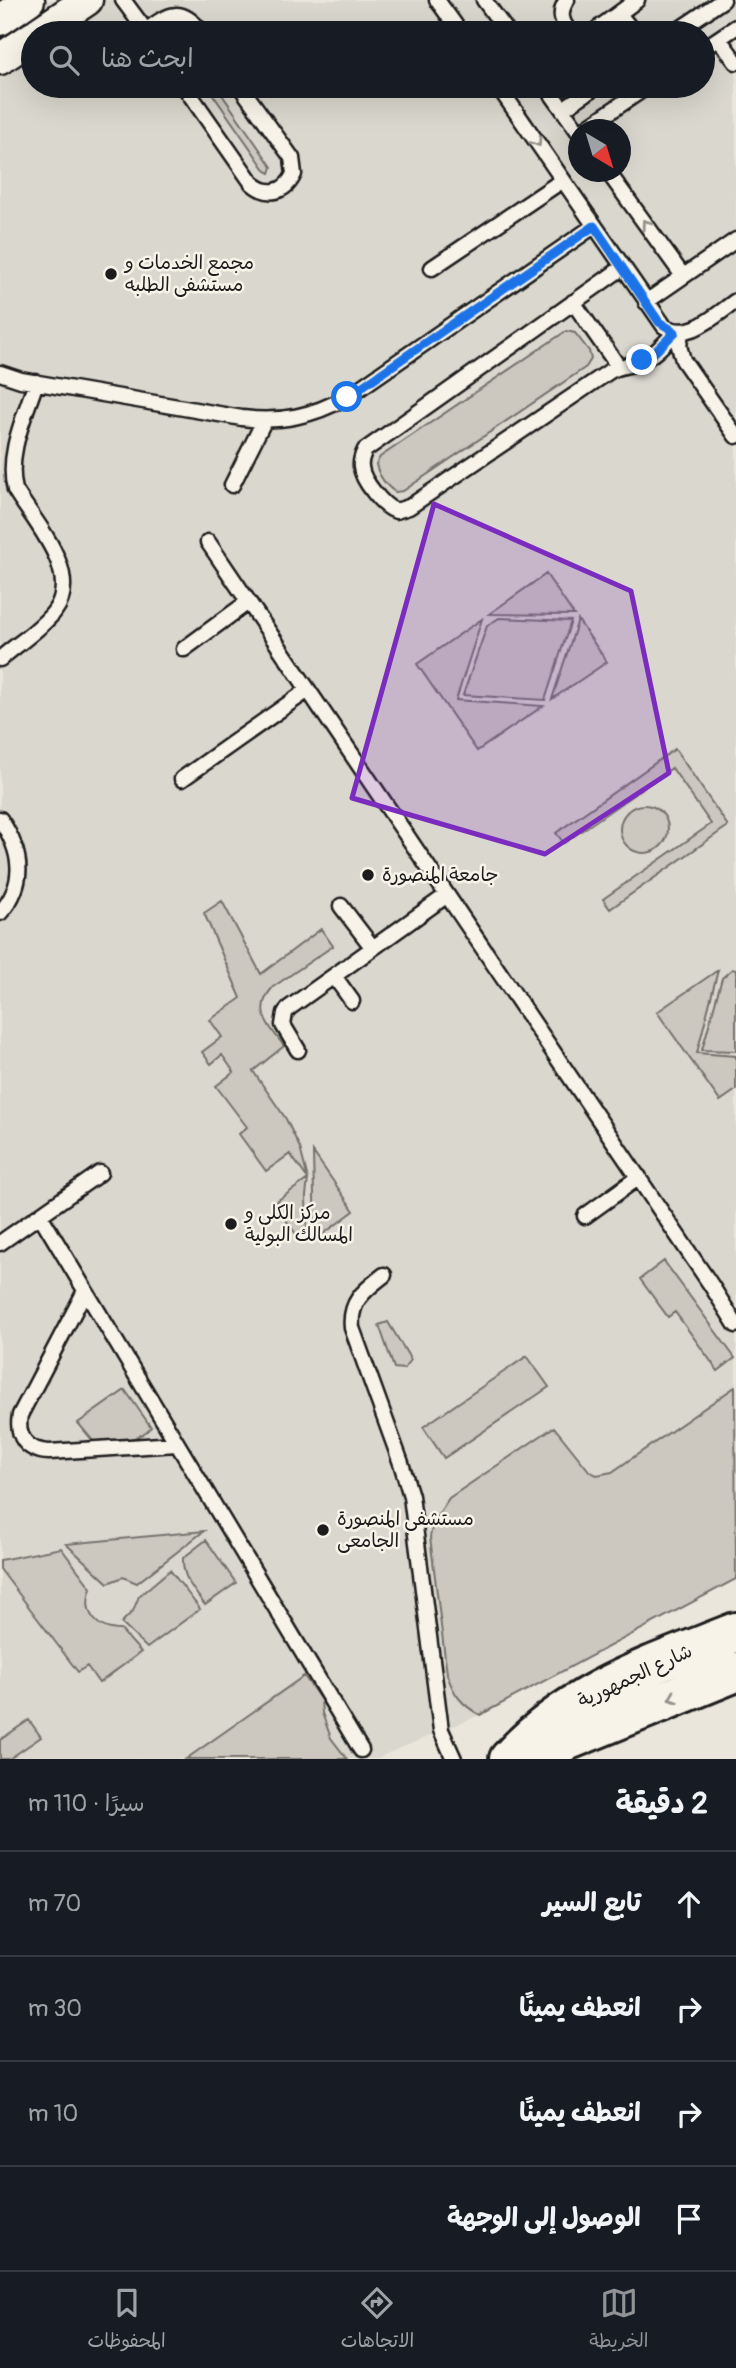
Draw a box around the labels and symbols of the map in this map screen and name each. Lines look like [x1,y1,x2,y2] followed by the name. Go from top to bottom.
[568,119,631,182] north arrow
[529,134,542,147] one-way arrow
[642,219,654,232] one-way arrow
[123,251,254,297] place label: مجمع الخدمات و مستشفى الطلبه
[103,266,119,282] marker: مجمع الخدمات و مستشفى الطلبه
[626,344,657,375] route end
[331,381,362,412] route start
[382,863,499,887] place label: جامعة المنصورة
[360,867,376,883] marker: جامعة المنصورة
[243,1201,353,1247] place label: مركز الكلى و المسالك البولية
[223,1216,239,1232] marker: مركز الكلى و المسالك البولية
[337,1507,474,1553] place label: مستشفى المنصورة الجامعى
[315,1522,331,1538] marker: مستشفى المنصورة الجامعى
[574,1639,696,1714] street label: شارع الجمهورية
[667,1689,679,1703] one-way arrow

